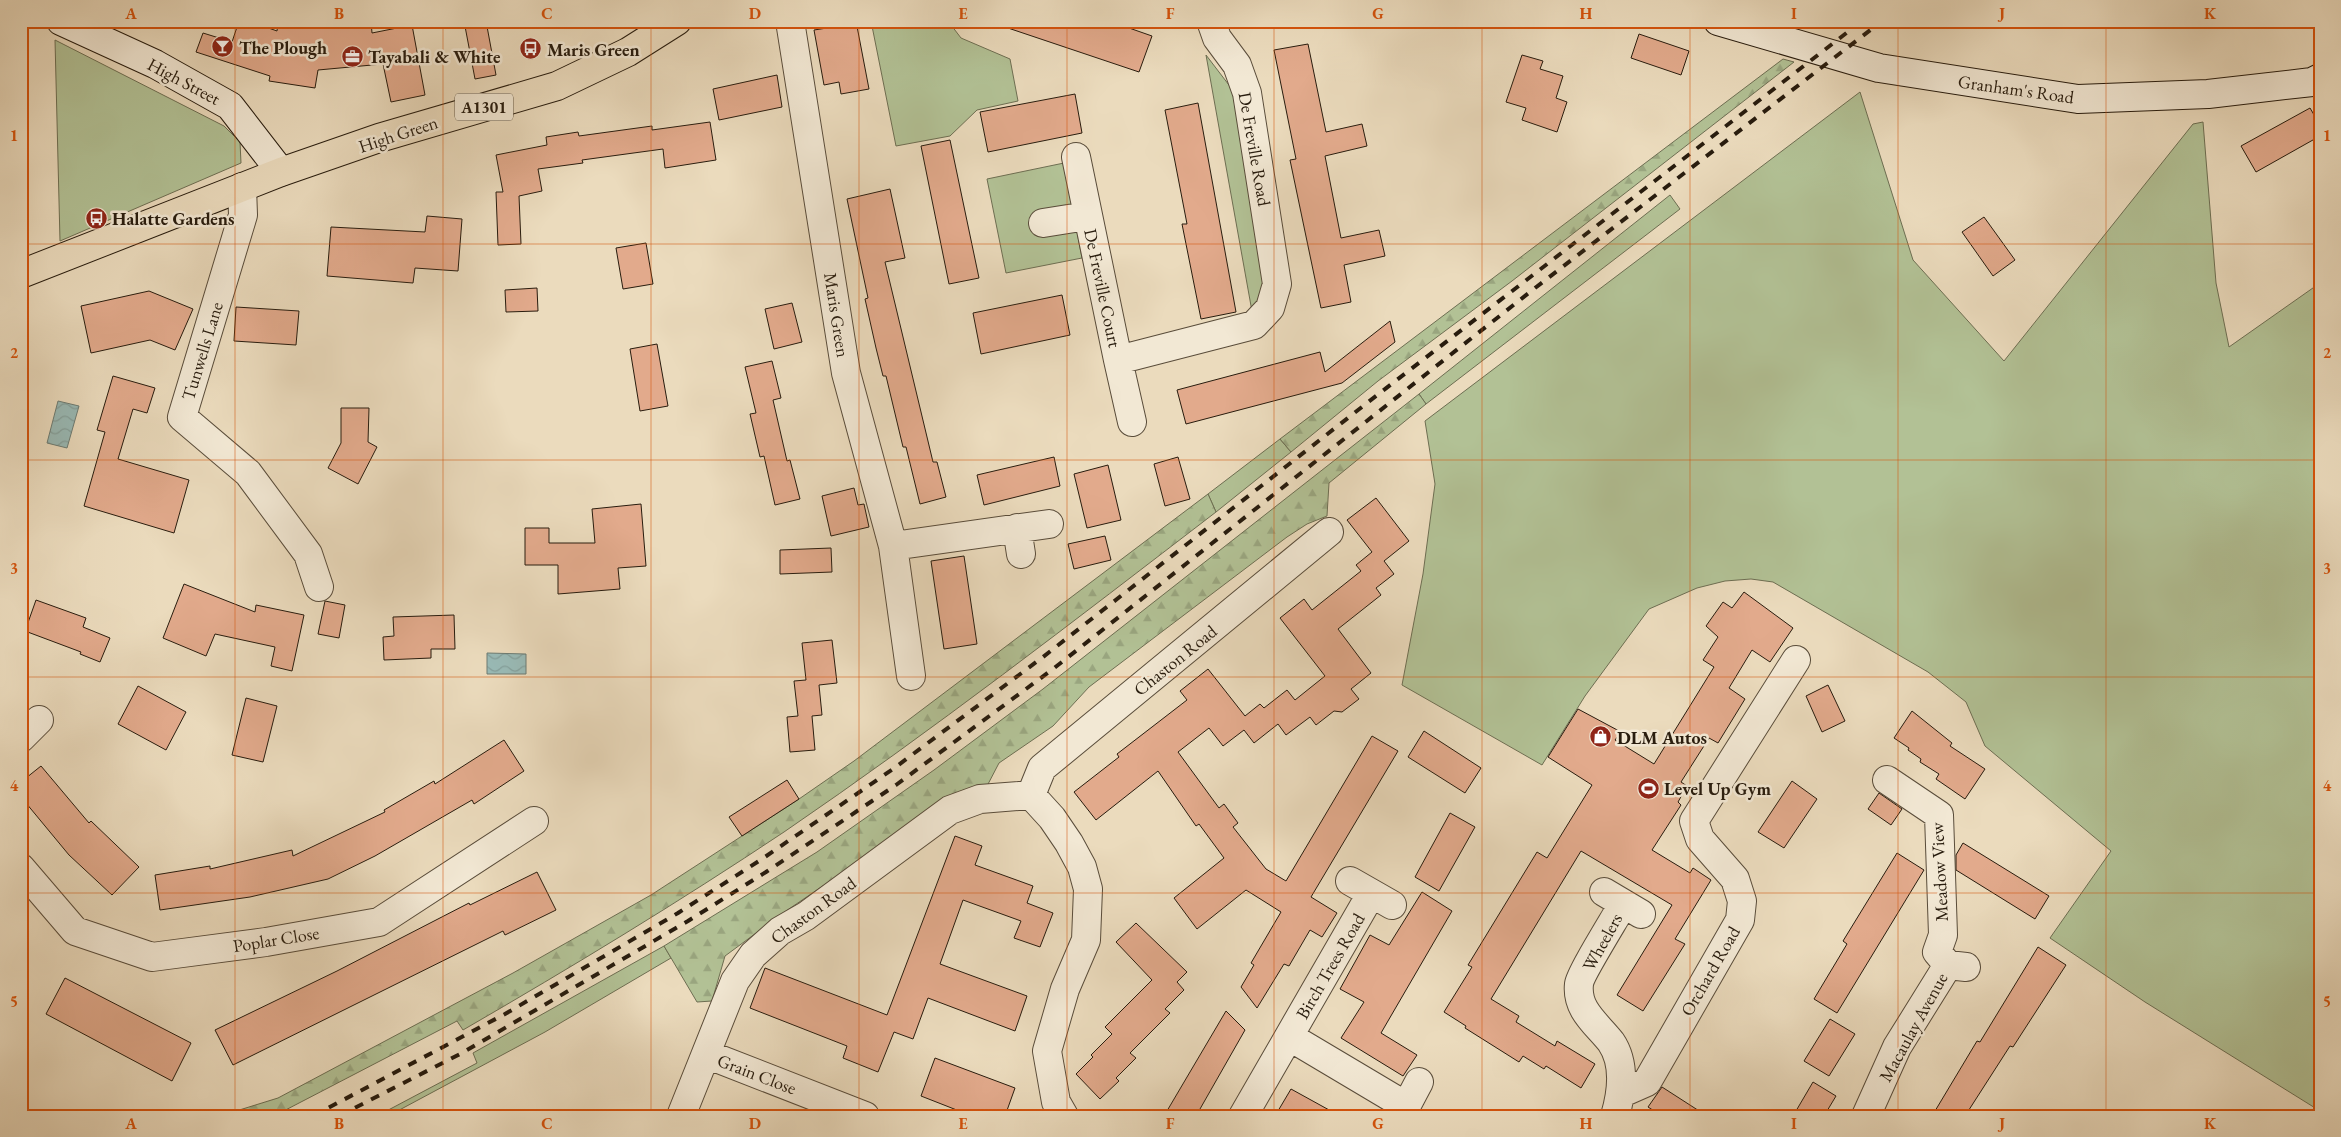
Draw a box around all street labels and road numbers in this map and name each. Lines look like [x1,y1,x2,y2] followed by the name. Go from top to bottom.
[144,52,225,110] street label: High Street
[1956,69,2076,109] street label: Granham's Road
[1234,90,1277,209] street label: De Freville Road
[455,94,513,120] road number: A1301
[355,110,441,158] street label: High Green
[1079,227,1127,350] street label: De Freville Court
[819,271,855,359] street label: Maris Green
[176,299,228,403] street label: Tunwells Lane
[1129,619,1222,701] street label: Chaston Road
[1925,821,1953,922] street label: Meadow View
[766,871,861,949] street label: Chaston Road
[1290,908,1370,1023] street label: Birch Trees Road
[1577,909,1627,975] street label: Wheelers
[231,921,321,957] street label: Poplar Close
[1675,921,1745,1020] street label: Orchard Road
[1874,968,1952,1086] street label: Macaulay Avenue
[714,1048,800,1100] street label: Grain Close

